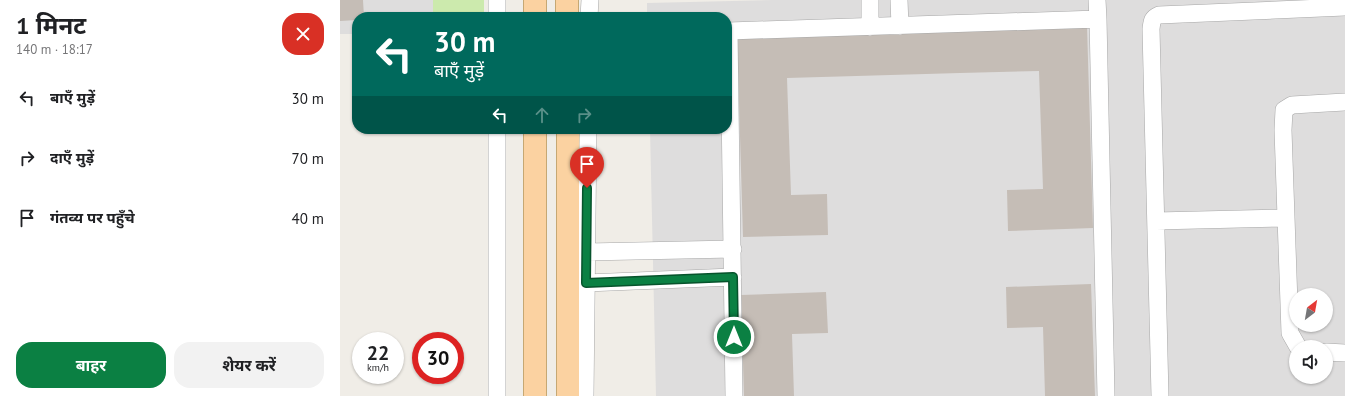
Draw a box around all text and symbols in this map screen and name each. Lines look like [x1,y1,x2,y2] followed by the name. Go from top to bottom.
[16,10,86,41] text: 1 मिनट
[282,13,324,55] button: close
[434,23,495,60] text: 30 m
[368,28,420,80] icon: left
[16,41,93,58] text: 140 m · 18:17
[434,59,484,82] text: बाएँ मुड़ें
[16,87,38,109] icon: left
[50,88,95,107] text: बाएँ मुड़ें
[291,89,324,108] text: 30 m
[489,104,511,126] icon: left
[531,104,553,126] icon: ahead
[573,104,595,126] icon: right
[16,147,38,169] icon: right
[570,147,604,188] pin
[50,148,94,167] text: दाएँ मुड़ें
[291,149,324,168] text: 70 m
[576,153,598,175] icon: arrive
[16,207,38,229] icon: arrive
[50,208,135,227] text: गंतव्य पर पहुँचे
[291,209,324,228] text: 40 m
[1289,288,1333,332] north arrow
[1289,288,1333,384] map controls
[713,316,755,358] position arrow
[412,332,464,384] speed limit sign: 30
[367,340,389,366] text: 22
[1289,340,1333,384] button: sound
[16,342,166,388] button: बाहर
[174,342,324,388] button: शेयर करें
[367,361,389,374] text: km/h

